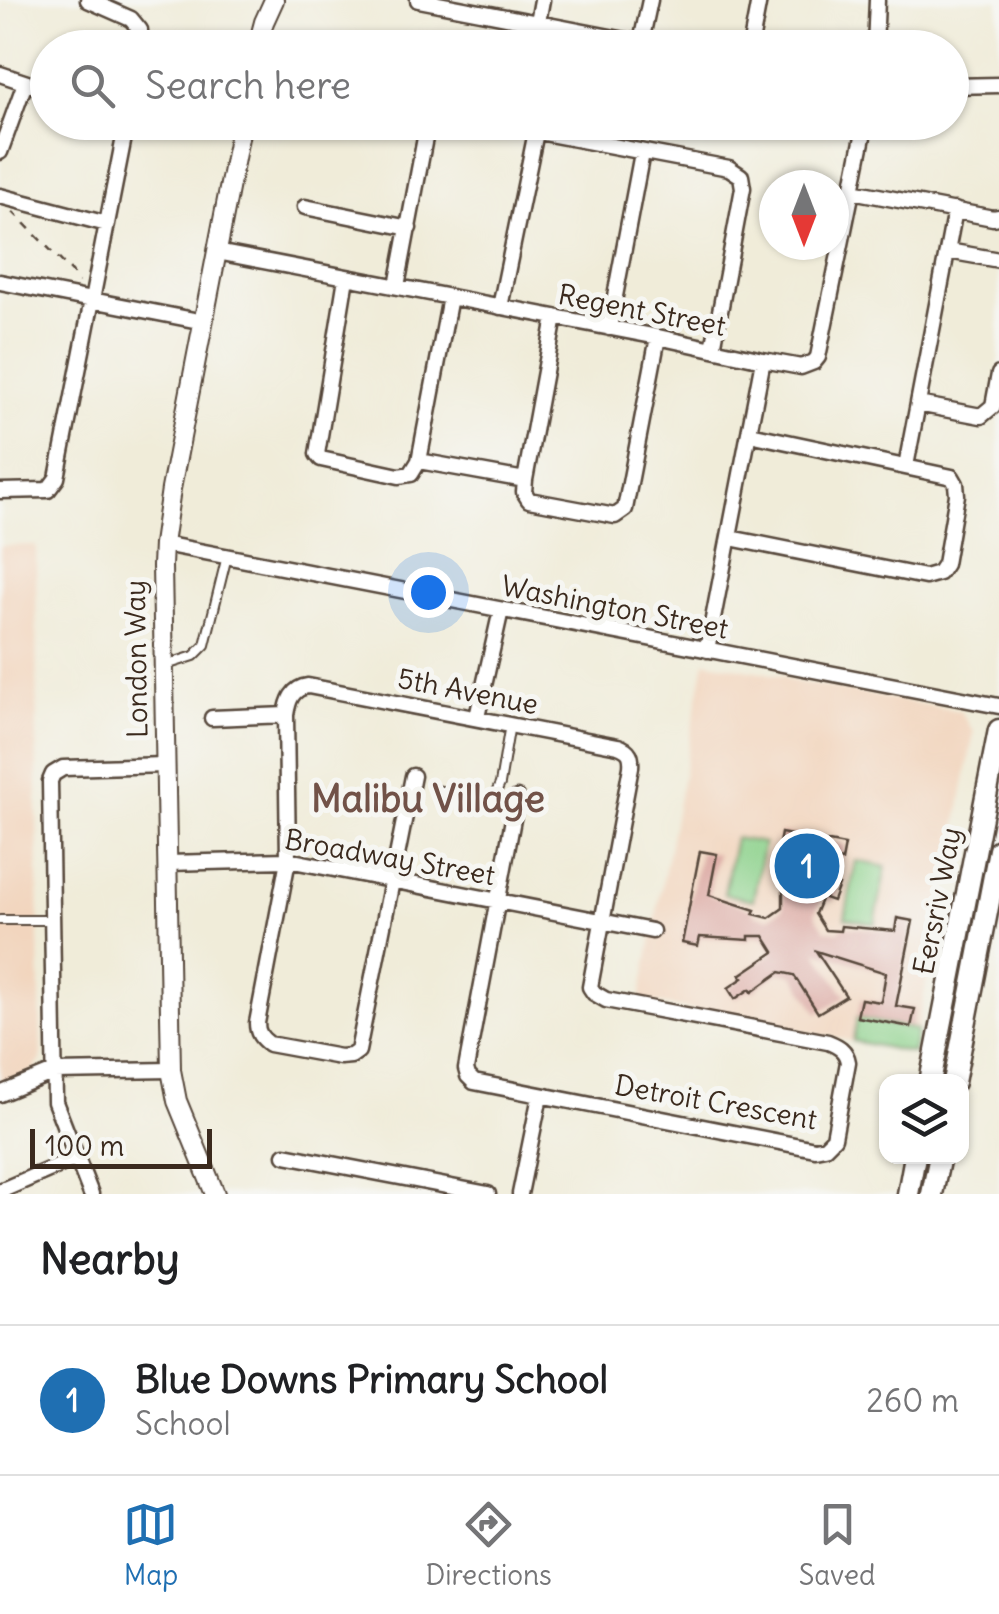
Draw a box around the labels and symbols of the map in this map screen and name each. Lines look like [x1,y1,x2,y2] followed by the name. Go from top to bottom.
[759,170,849,260] north arrow
[555,276,729,344] street label: Regent Street
[403,567,454,618] your location
[499,567,731,647] street label: Washington Street
[117,580,155,738] street label: London Way
[395,660,541,722] street label: 5th Avenue
[311,775,545,822] district label: Malibu Village
[282,821,498,893] street label: Broadway Street
[905,824,969,978] street label: Eersriv Way
[774,828,840,904] pin: 1
[612,1067,820,1137] street label: Detroit Crescent
[30,1124,212,1168] scale bar

